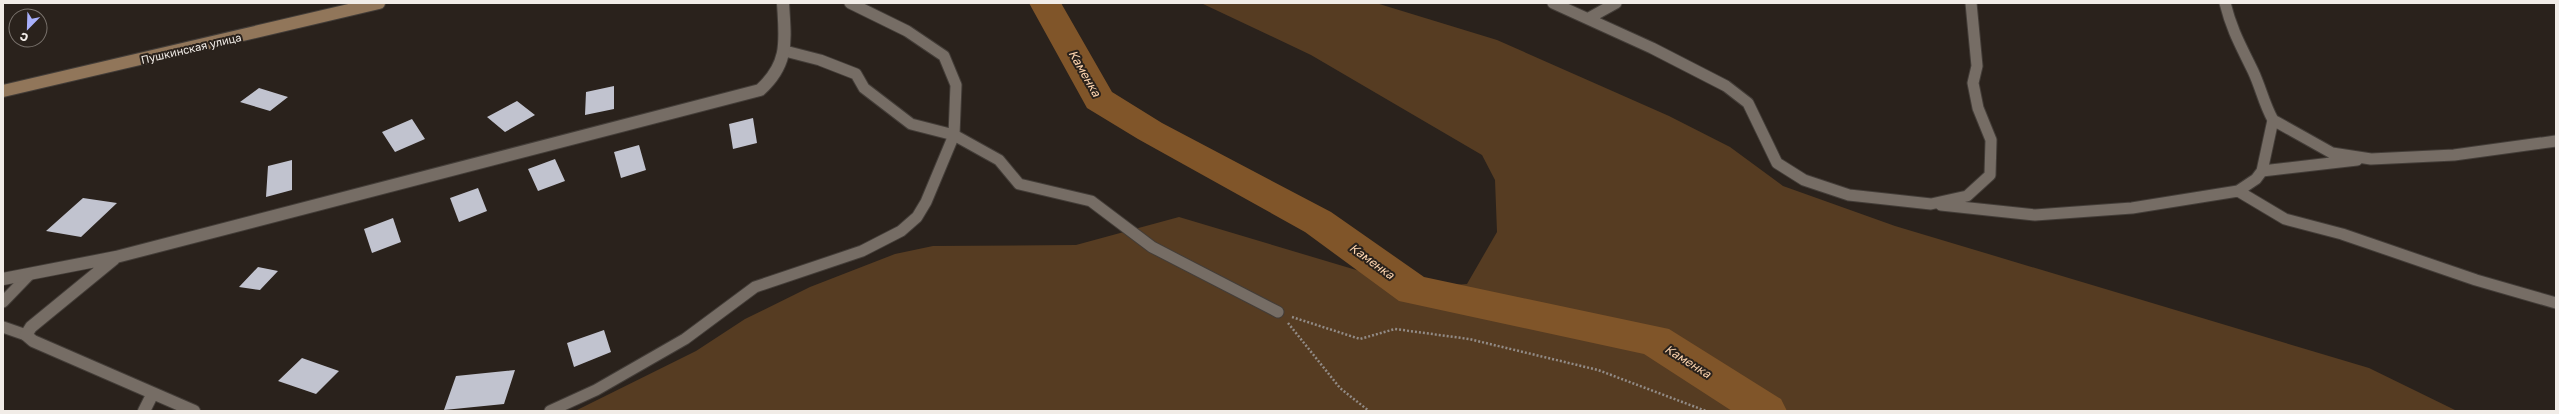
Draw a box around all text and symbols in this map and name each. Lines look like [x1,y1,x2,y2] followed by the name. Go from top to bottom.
[8,8,48,48] north arrow
[18,30,30,45] text: С
[139,30,243,66] street label: Пушкинская улица
[1066,47,1105,100] water label: Каменка
[1347,240,1398,283] water label: Каменка
[1662,341,1715,382] water label: Каменка

